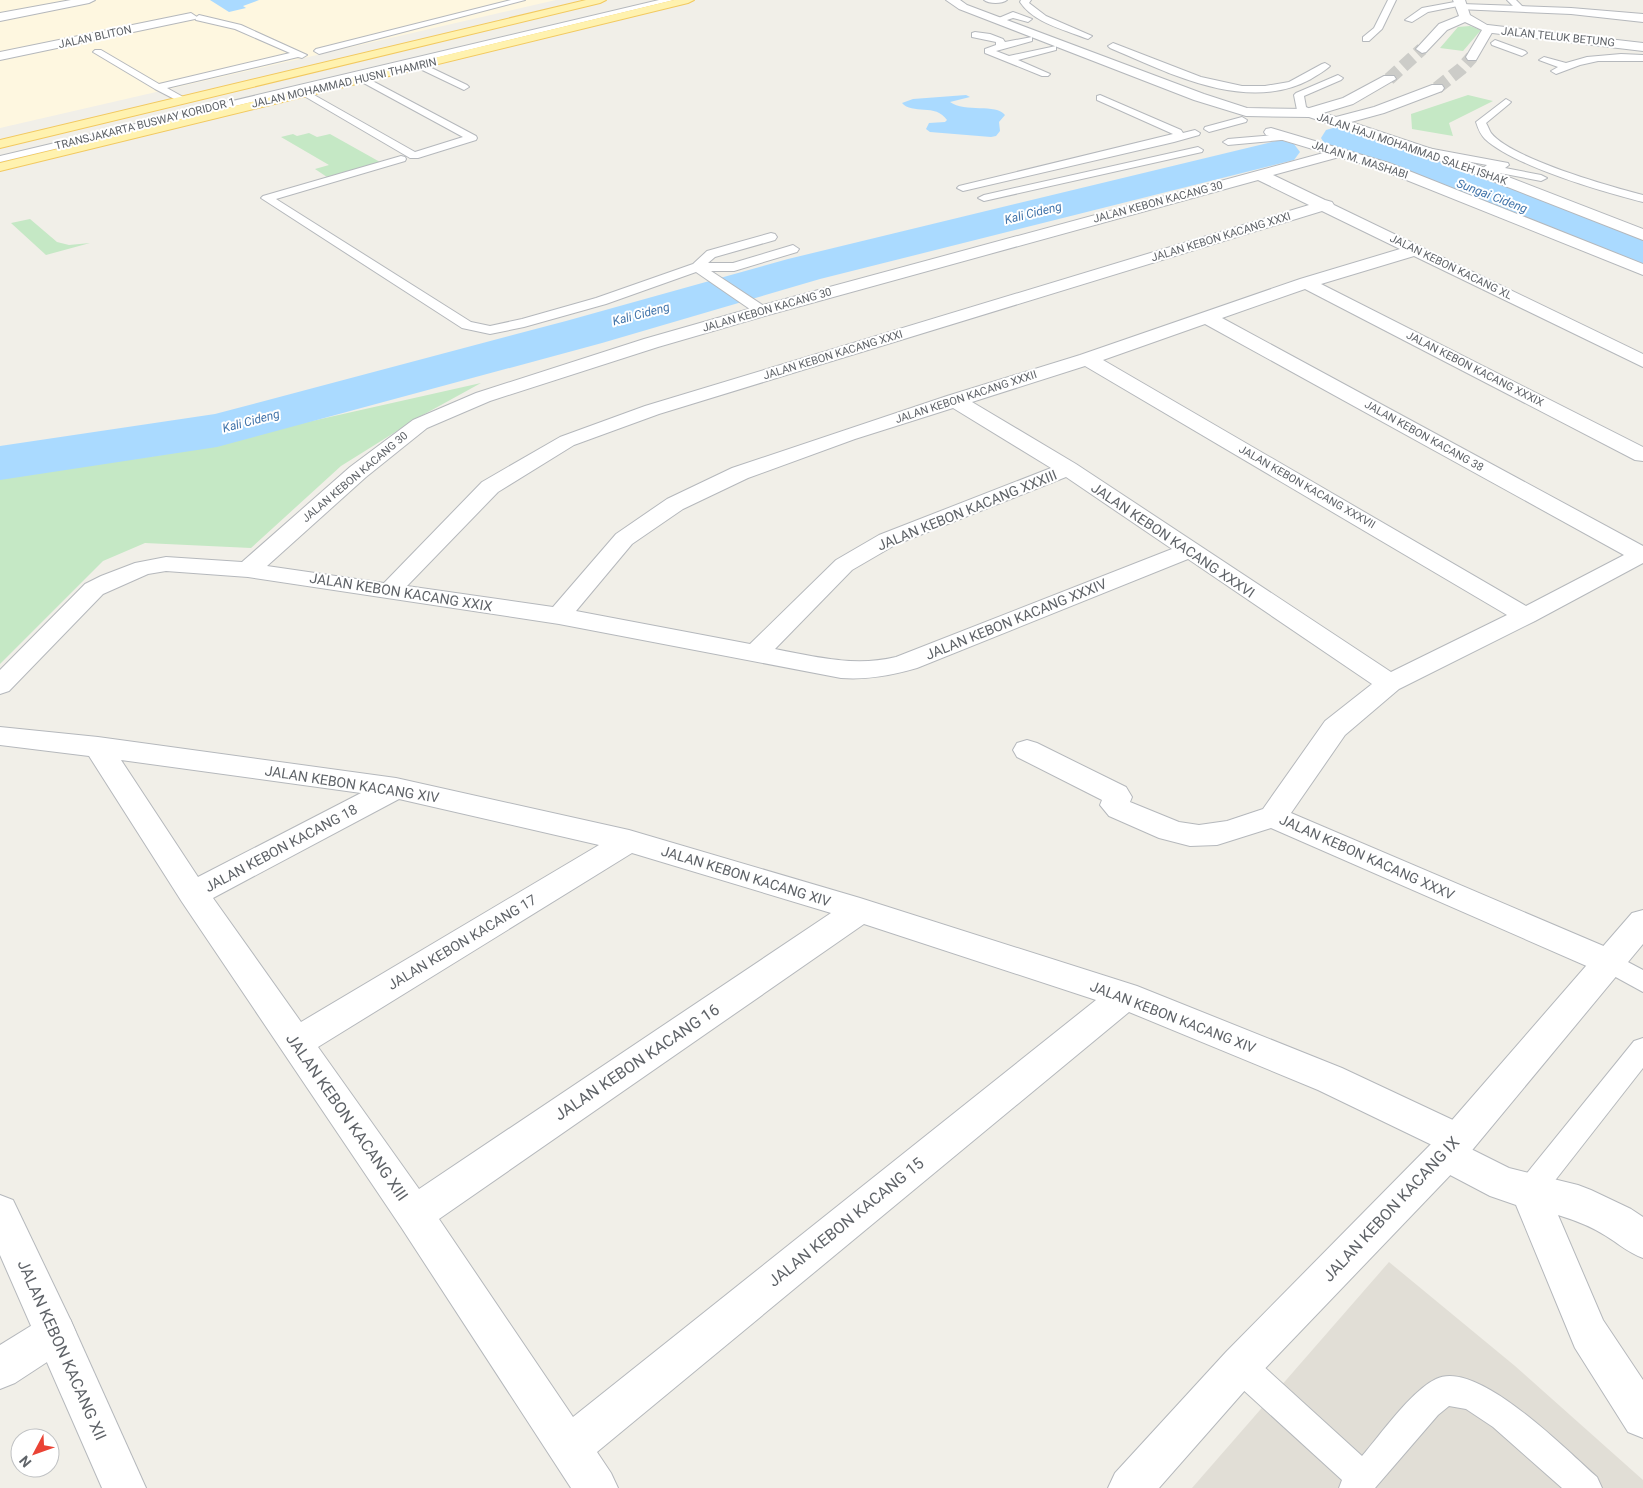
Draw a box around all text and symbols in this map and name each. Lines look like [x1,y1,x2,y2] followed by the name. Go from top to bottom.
[57,23,133,51] street label: JALAN BLITON
[1501,25,1615,49] street label: JALAN TELUK BETUNG
[250,55,438,111] street label: JALAN MOHAMMAD HUSNI THAMRIN
[54,95,236,153] street label: TRANSJAKARTA BUSWAY KORIDOR 1
[1315,110,1509,188] street label: JALAN HAJI MOHAMMAD SALEH ISHAK
[1310,138,1410,182] street label: JALAN M. MASHABI
[1455,176,1530,216] water label: Sungai Cideng
[1092,178,1224,226] street label: JALAN KEBON KACANG 30
[1003,199,1063,227] water label: Kali Cideng
[1150,210,1292,264] street label: JALAN KEBON KACANG XXXI
[1388,232,1514,302] street label: JALAN KEBON KACANG XL
[701,285,833,335] street label: JALAN KEBON KACANG 30
[611,300,671,328] water label: Kali Cideng
[762,328,904,382] street label: JALAN KEBON KACANG XXXI
[1404,329,1546,409] street label: JALAN KEBON KACANG XXXIX
[894,368,1038,426] street label: JALAN KEBON KACANG XXXII
[1362,398,1486,474] street label: JALAN KEBON KACANG 38
[221,407,281,435] water label: Kali Cideng
[300,429,410,525] street label: JALAN KEBON KACANG 30
[1237,443,1377,531] street label: JALAN KEBON KACANG XXXVII
[875,467,1059,553] street label: JALAN KEBON KACANG XXXIII
[1088,479,1258,601] street label: JALAN KEBON KACANG XXXVI
[308,570,494,614] street label: JALAN KEBON KACANG XXIX
[923,575,1109,663] street label: JALAN KEBON KACANG XXXIV
[264,762,440,806] street label: JALAN KEBON KACANG XIV
[202,801,360,895] street label: JALAN KEBON KACANG 18
[1277,811,1457,903] street label: JALAN KEBON KACANG XXXV
[659,843,833,909] street label: JALAN KEBON KACANG XIV
[385,891,539,993] street label: JALAN KEBON KACANG 17
[1088,978,1258,1056] street label: JALAN KEBON KACANG XIV
[551,1000,723,1124] street label: JALAN KEBON KACANG 16
[282,1030,412,1204] street label: JALAN KEBON KACANG XIII
[1319,1133,1463,1285] street label: JALAN KEBON KACANG IX
[764,1153,928,1291] street label: JALAN KEBON KACANG 15
[14,1257,110,1443] street label: JALAN KEBON KACANG XII
[10,1428,60,1478] north arrow
[16,1453,34,1471] text: N

